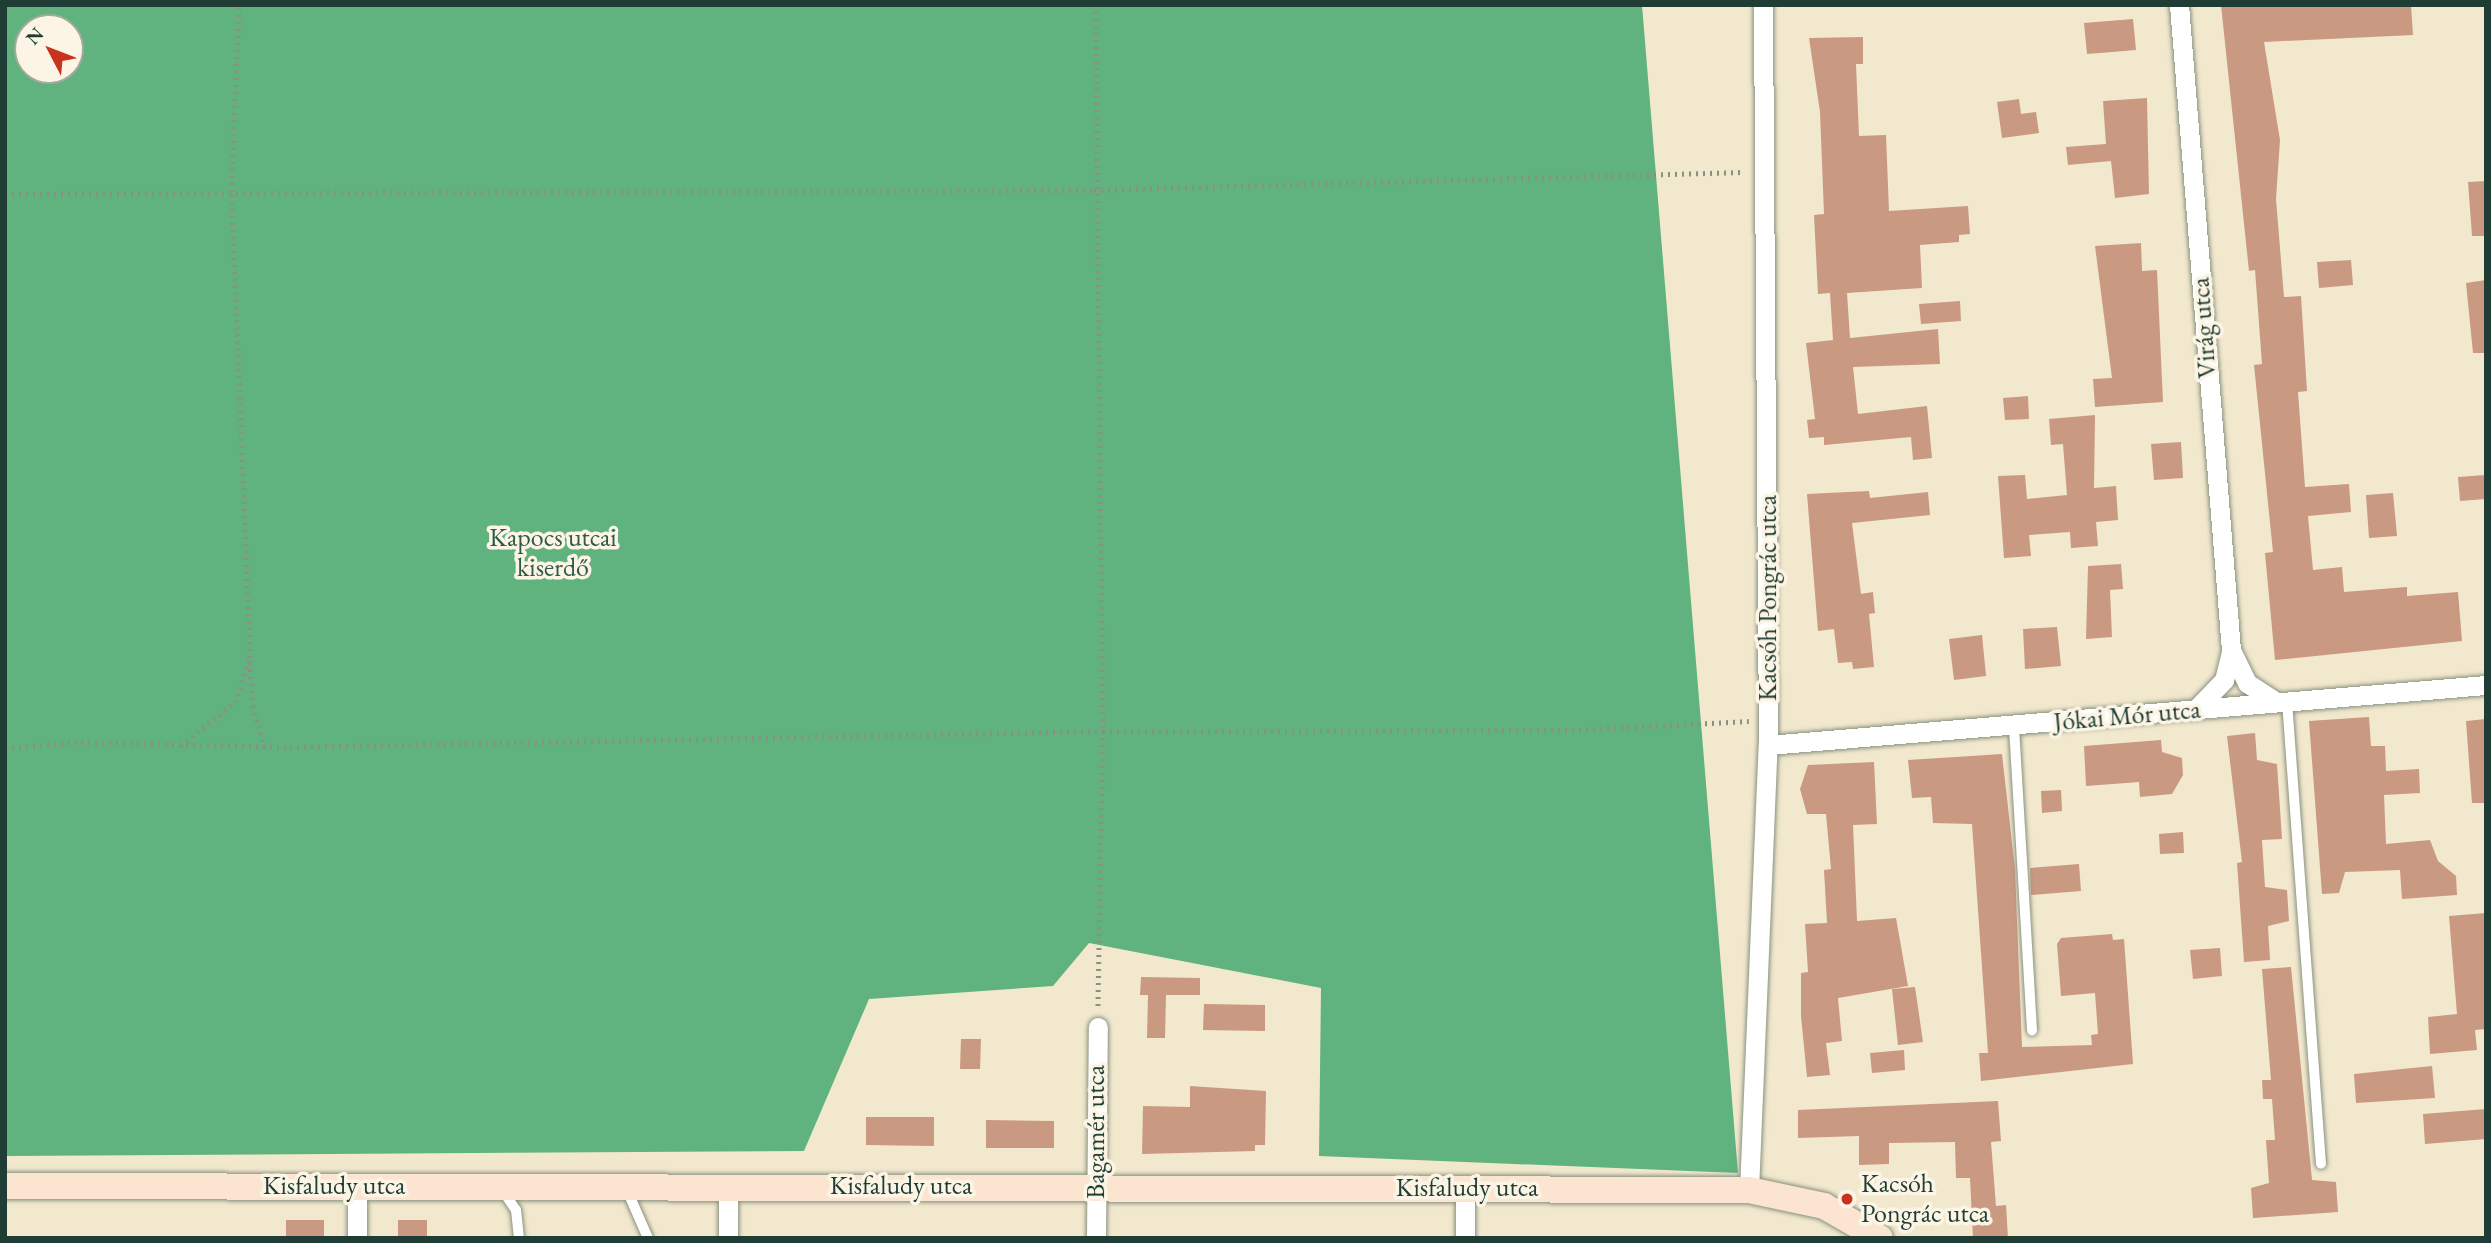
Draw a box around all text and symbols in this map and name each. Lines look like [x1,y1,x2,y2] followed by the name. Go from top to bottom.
[14,14,84,84] north arrow
[20,22,49,50] text: N
[2185,276,2223,380] street label: Virág utca
[1752,495,1784,701] street label: Kacsóh Pongrác utca
[489,522,617,584] park label: Kapocs utcai kiserdő
[2052,694,2202,738] street label: Jókai Mór utca
[1080,1065,1112,1199] street label: Bagamér utca
[1861,1168,1989,1230] place label: Kacsóh Pongrác utca
[263,1170,405,1202] street label: Kisfaludy utca
[830,1170,972,1202] street label: Kisfaludy utca
[1396,1172,1538,1204] street label: Kisfaludy utca
[1839,1191,1855,1207] marker: Kacsóh Pongrác utca

